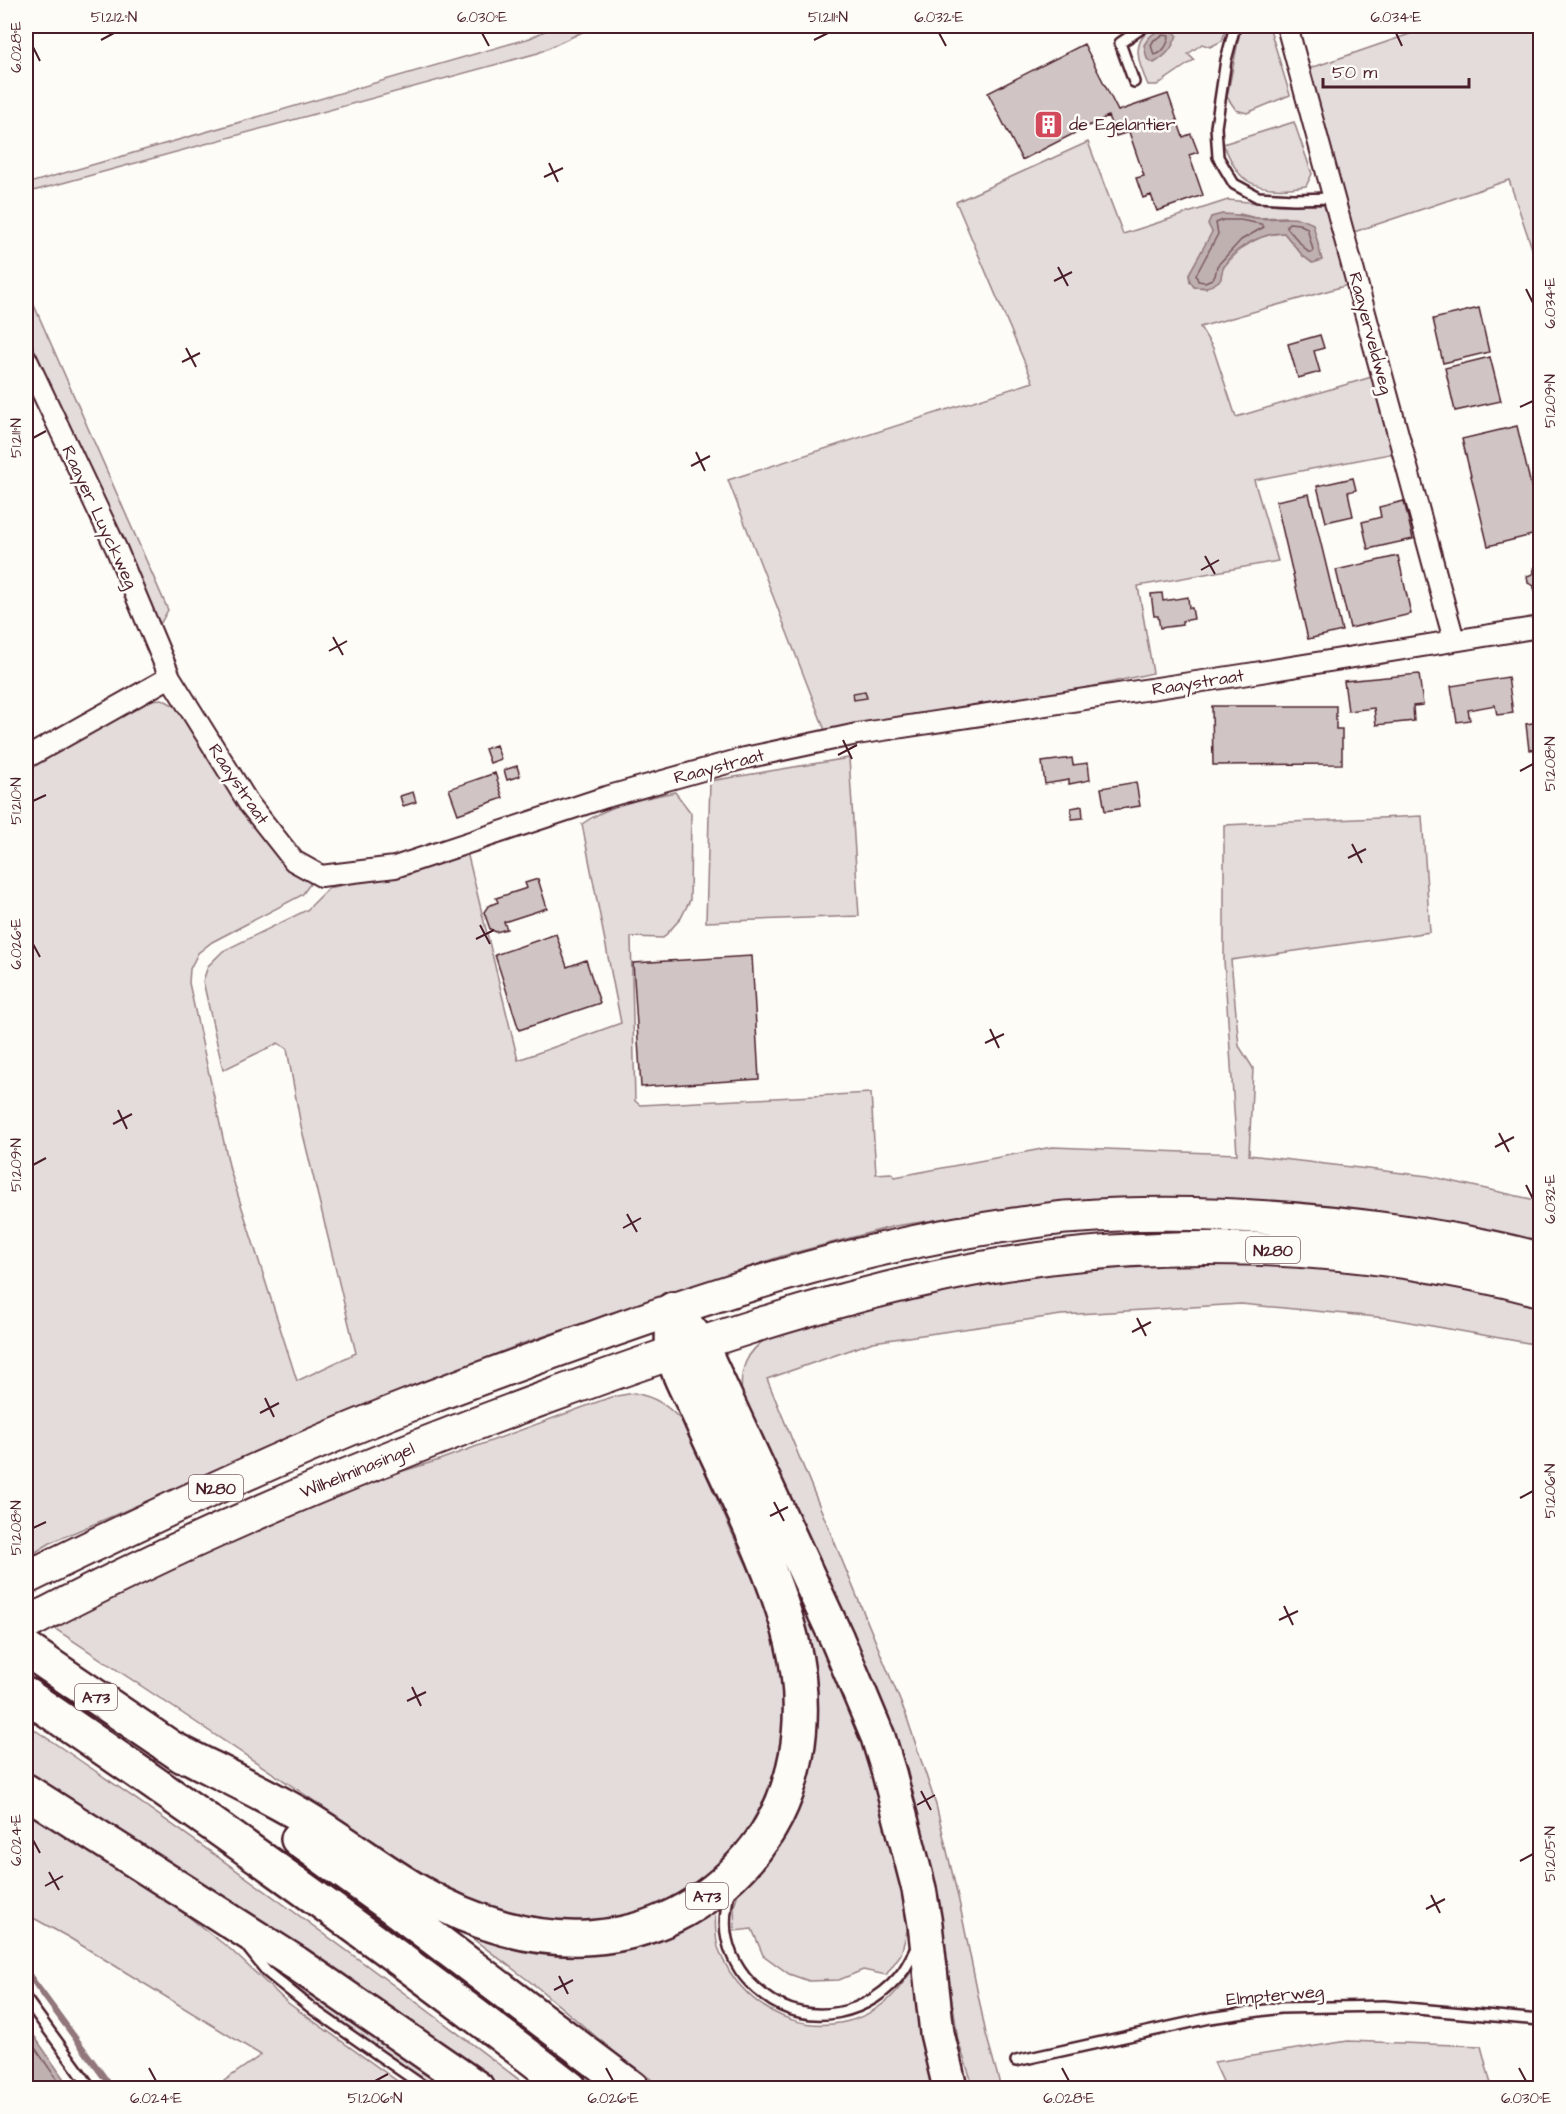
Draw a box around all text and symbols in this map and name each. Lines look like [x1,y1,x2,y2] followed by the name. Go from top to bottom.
[91,7,137,28] text: 51.212°N
[457,7,507,28] text: 6.030°E
[808,7,848,28] text: 51.211°N
[914,7,964,28] text: 6.032°E
[1371,7,1422,28] text: 6.034°E
[6,21,27,73] text: 6.028°E
[1323,51,1468,89] scale bar
[1332,60,1377,85] text: 50 m
[1032,108,1064,140] building icon: de Egelantier
[1069,112,1176,138] place label: de Egelantier
[1341,269,1399,397] street label: Raayerveldweg
[1540,277,1561,329] text: 6.034°E
[1540,374,1561,428] text: 51.209°N
[6,418,27,458] text: 51.211°N
[54,441,144,593] street label: Raayer Luyckweg
[1150,663,1247,703] street label: Raaystraat
[1540,736,1561,792] text: 51.208°N
[201,739,275,831] street label: Raaystraat
[671,742,768,792] street label: Raaystraat
[6,777,27,825] text: 51.210°N
[6,918,27,970] text: 6.026°E
[6,1138,27,1192] text: 51.209°N
[1540,1174,1561,1224] text: 6.032°E
[1246,1237,1300,1263] road number: N280
[296,1436,419,1506] street label: Wilhelminasingel
[1540,1464,1561,1518] text: 51.206°N
[189,1475,243,1501] road number: N280
[6,1500,27,1556] text: 51.208°N
[75,1684,117,1710] road number: A73
[6,1814,27,1866] text: 6.024°E
[1540,1826,1561,1882] text: 51.205°N
[686,1883,728,1909] road number: A73
[1225,1979,1325,2013] street label: Elmpterweg
[130,2088,182,2109] text: 6.024°E
[348,2088,402,2109] text: 51.206°N
[587,2088,639,2109] text: 6.026°E
[1043,2088,1095,2109] text: 6.028°E
[1501,2088,1551,2109] text: 6.030°E

